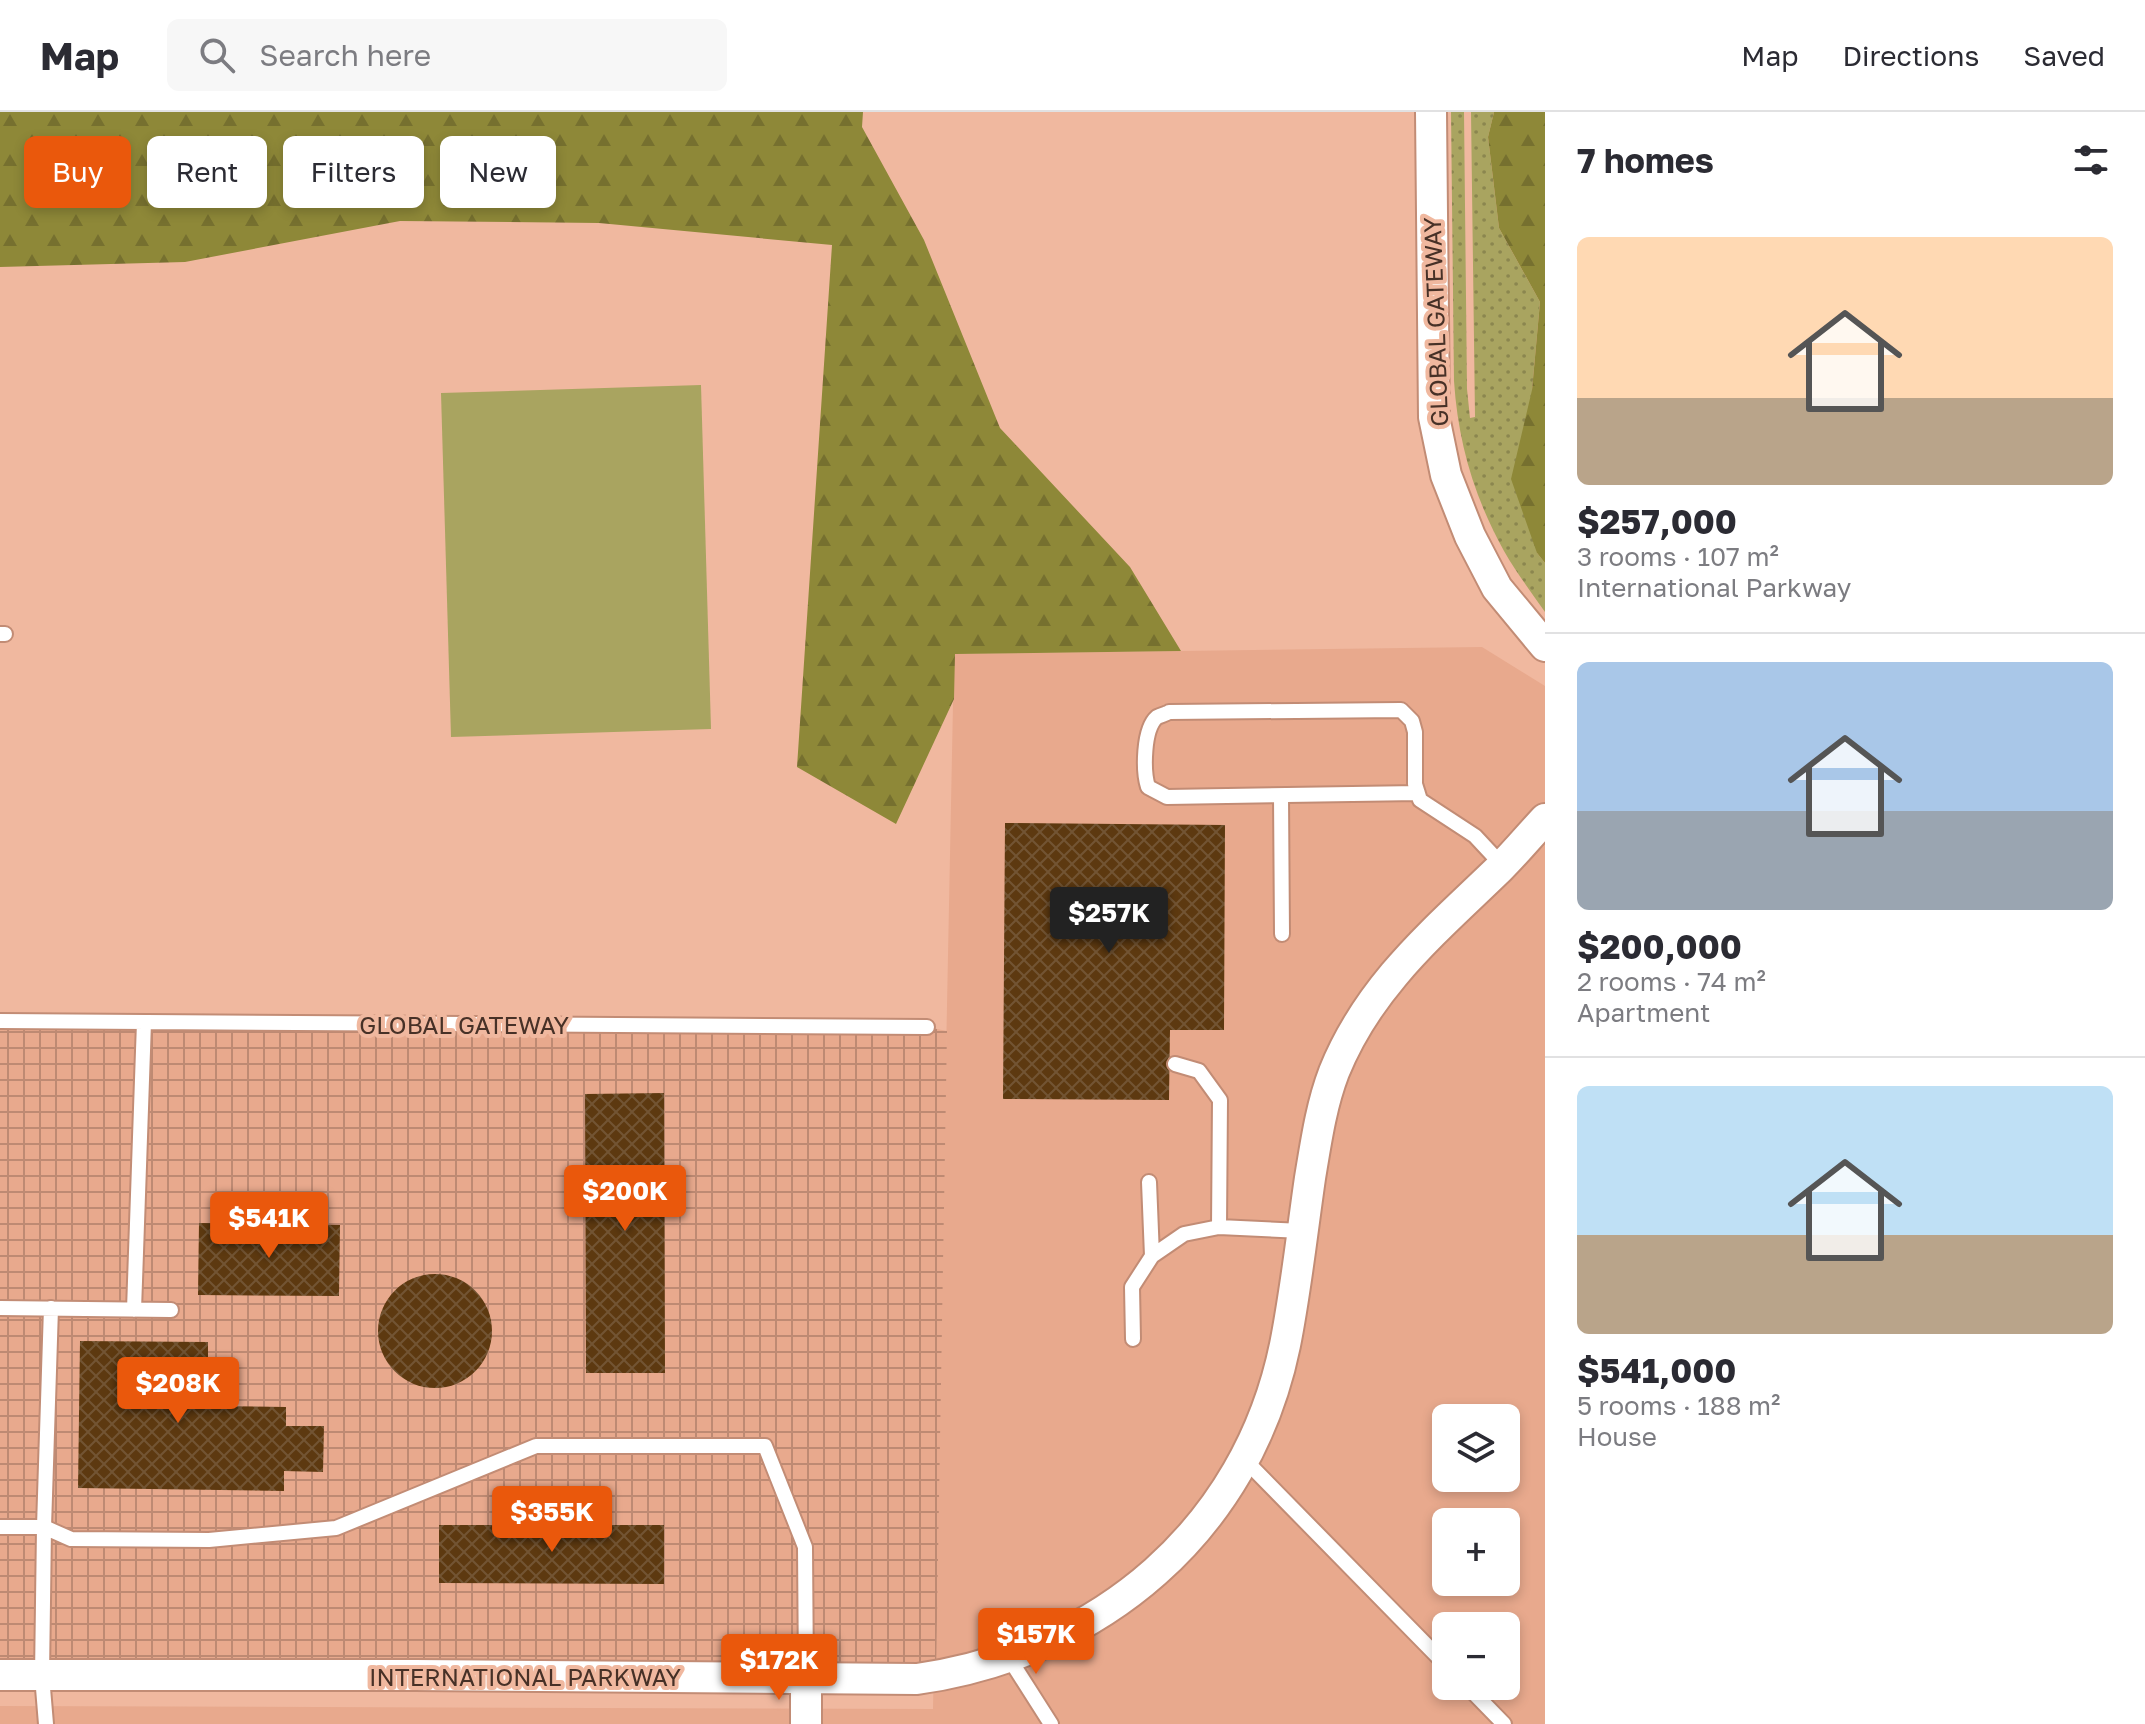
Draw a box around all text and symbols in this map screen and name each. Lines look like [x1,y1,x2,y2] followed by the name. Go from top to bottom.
[167,19,727,91] search box
[40,33,119,78] text: Map
[195,33,239,77] icon: search
[259,37,431,73] text: Search here
[1741,39,1798,72] text: Map
[1842,39,1979,72] text: Directions
[2023,39,2105,72] text: Saved
[24,136,131,208] chip: Buy
[147,136,267,208] chip: Rent
[283,136,424,208] chip: Filters
[440,136,556,208] chip: New
[2069,138,2113,182] icon: filters
[1577,140,1714,180] text: 7 homes
[1417,216,1453,427] street label: GLOBAL GATEWAY
[1773,289,1917,433] icon: home
[1577,501,1737,541] text: $257,000
[1577,541,1779,572] text: 3 rooms · 107 m²
[1577,572,1851,603] text: International Parkway
[1773,714,1917,858] icon: home
[1053,887,1165,955] pin: $257K
[1068,897,1150,928] text: $257K
[1577,926,1742,966] text: $200,000
[1577,966,1766,997] text: 2 rooms · 74 m²
[1577,997,1710,1028] text: Apartment
[359,1010,569,1039] street label: GLOBAL GATEWAY
[1773,1138,1917,1282] icon: home
[569,1165,681,1233] pin: $200K
[582,1175,668,1206] text: $200K
[213,1192,325,1260] pin: $541K
[228,1202,310,1233] text: $541K
[1577,1350,1736,1390] text: $541,000
[122,1357,234,1425] pin: $208K
[135,1367,221,1398] text: $208K
[1577,1390,1780,1421] text: 5 rooms · 188 m²
[1432,1404,1520,1700] map controls
[1432,1404,1520,1492] button: layers
[1577,1421,1657,1452] text: House
[496,1486,608,1554] pin: $355K
[510,1496,594,1527] text: $355K
[1432,1508,1520,1596] button: +
[980,1608,1092,1676] pin: $157K
[1432,1612,1520,1700] button: −
[996,1618,1076,1649] text: $157K
[723,1634,835,1702] pin: $172K
[739,1644,819,1675] text: $172K
[369,1662,682,1691] street label: INTERNATIONAL PARKWAY

